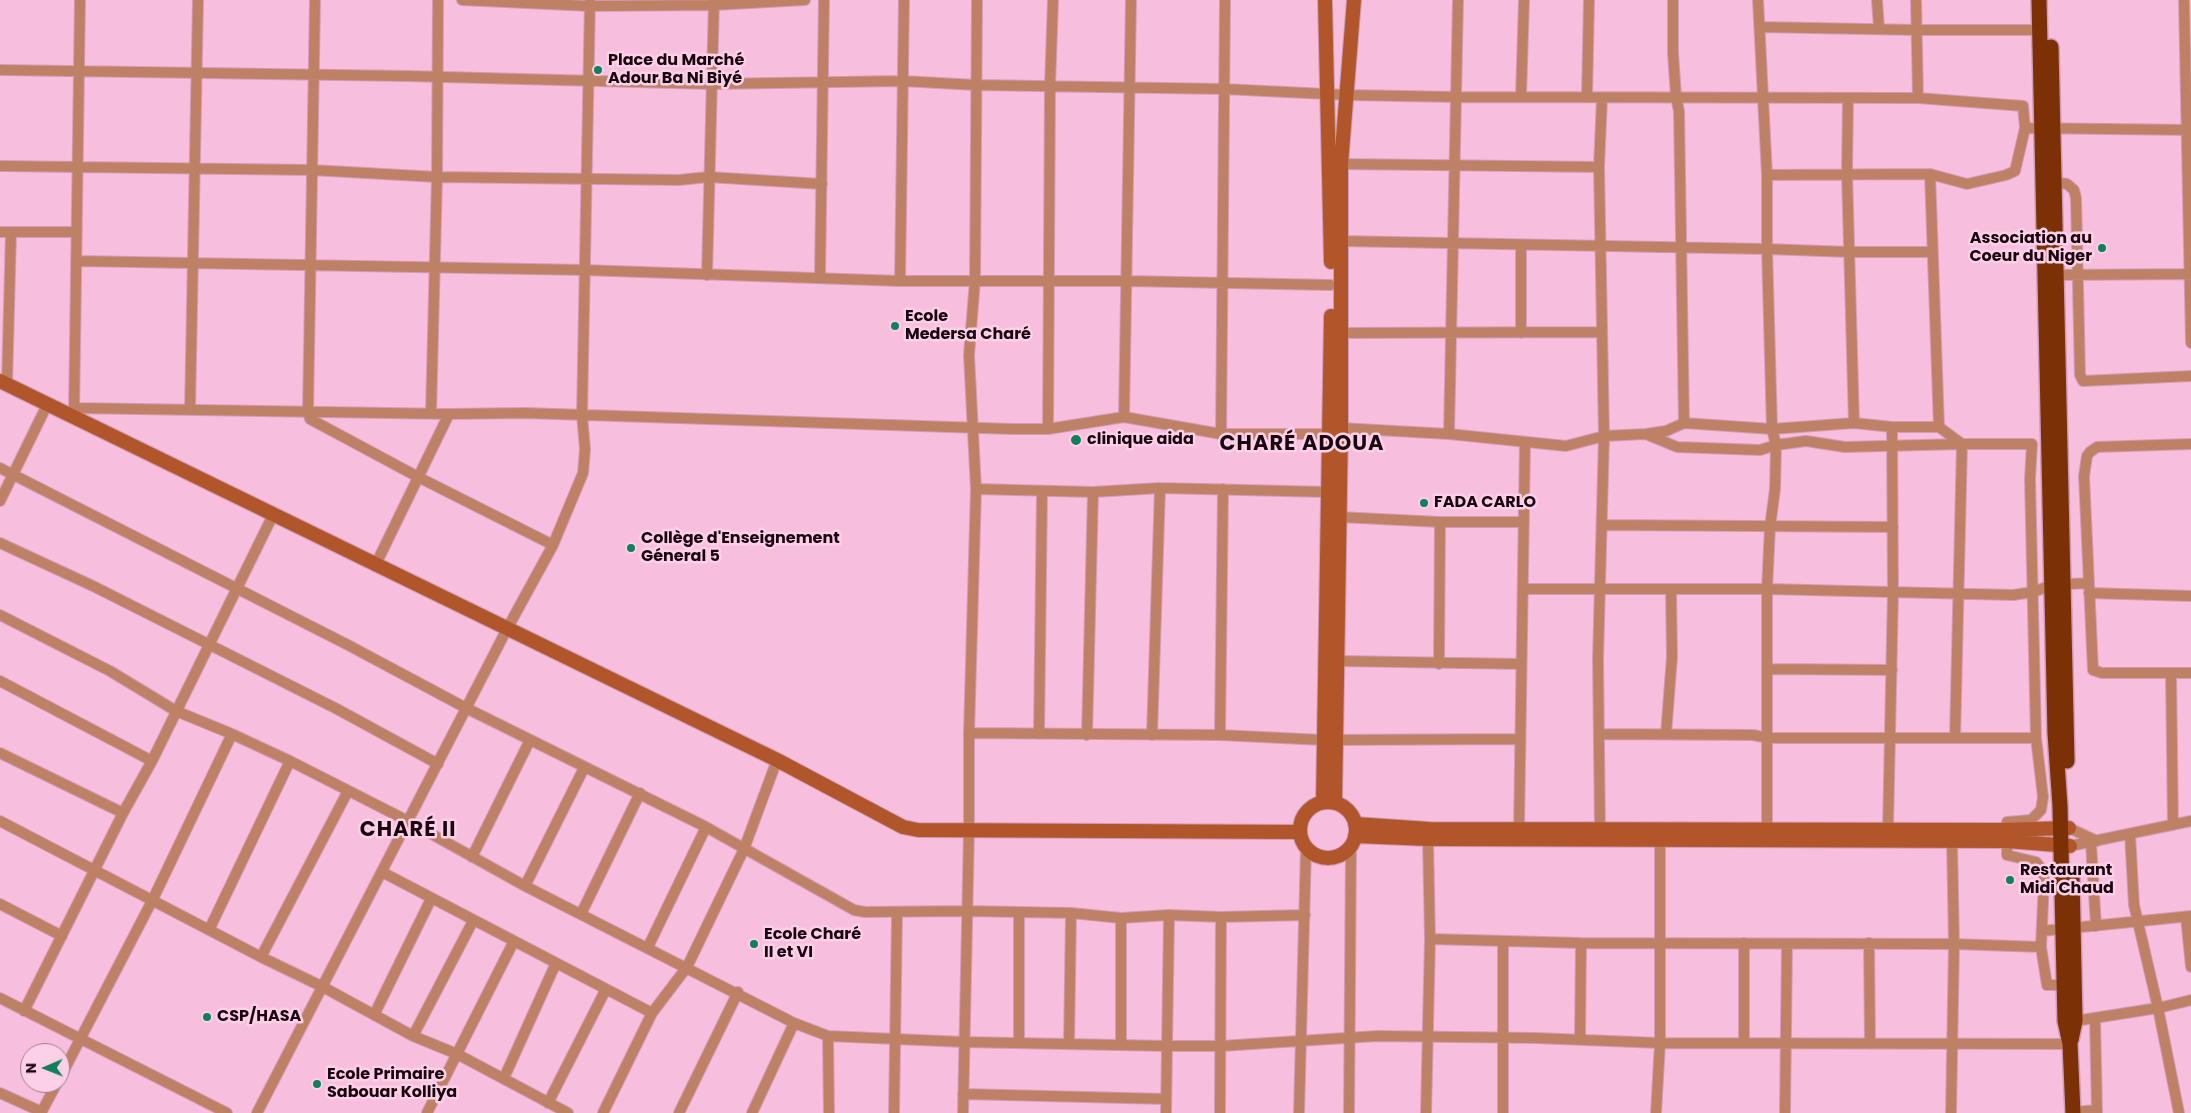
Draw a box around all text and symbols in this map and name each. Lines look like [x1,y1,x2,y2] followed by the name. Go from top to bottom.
[608,51,744,89] place label: Place du Marché Adour Ba Ni Biyé
[592,64,604,76] marker: Place du Marché Adour Ba Ni Biyé
[1969,229,2092,267] place label: Association au Coeur du Niger
[2096,242,2108,254] marker: Association au Coeur du Niger
[905,307,1031,345] place label: Ecole Medersa Charé
[889,320,901,332] marker: Ecole Medersa Charé
[1087,430,1194,450] place label: clinique aida
[1218,432,1386,458] district label: CHARÉ ADOUA
[1069,433,1083,447] marker: clinique aida
[1434,493,1536,513] place label: FADA CARLO
[1418,497,1430,509] marker: FADA CARLO
[641,529,840,567] place label: Collège d'Enseignement Géneral 5
[625,542,637,554] marker: Collège d'Enseignement Géneral 5
[359,818,457,844] district label: CHARÉ II
[2020,861,2114,899] place label: Restaurant Midi Chaud
[2004,874,2016,886] marker: Restaurant Midi Chaud
[764,925,861,963] place label: Ecole Charé II et VI
[748,938,760,950] marker: Ecole Charé II et VI
[217,1007,301,1027] place label: CSP/HASA
[201,1011,213,1023] marker: CSP/HASA
[20,1043,70,1093] north arrow
[21,1063,41,1074] text: N
[327,1065,457,1103] place label: Ecole Primaire Sabouar Kolliya
[311,1078,323,1090] marker: Ecole Primaire Sabouar Kolliya

